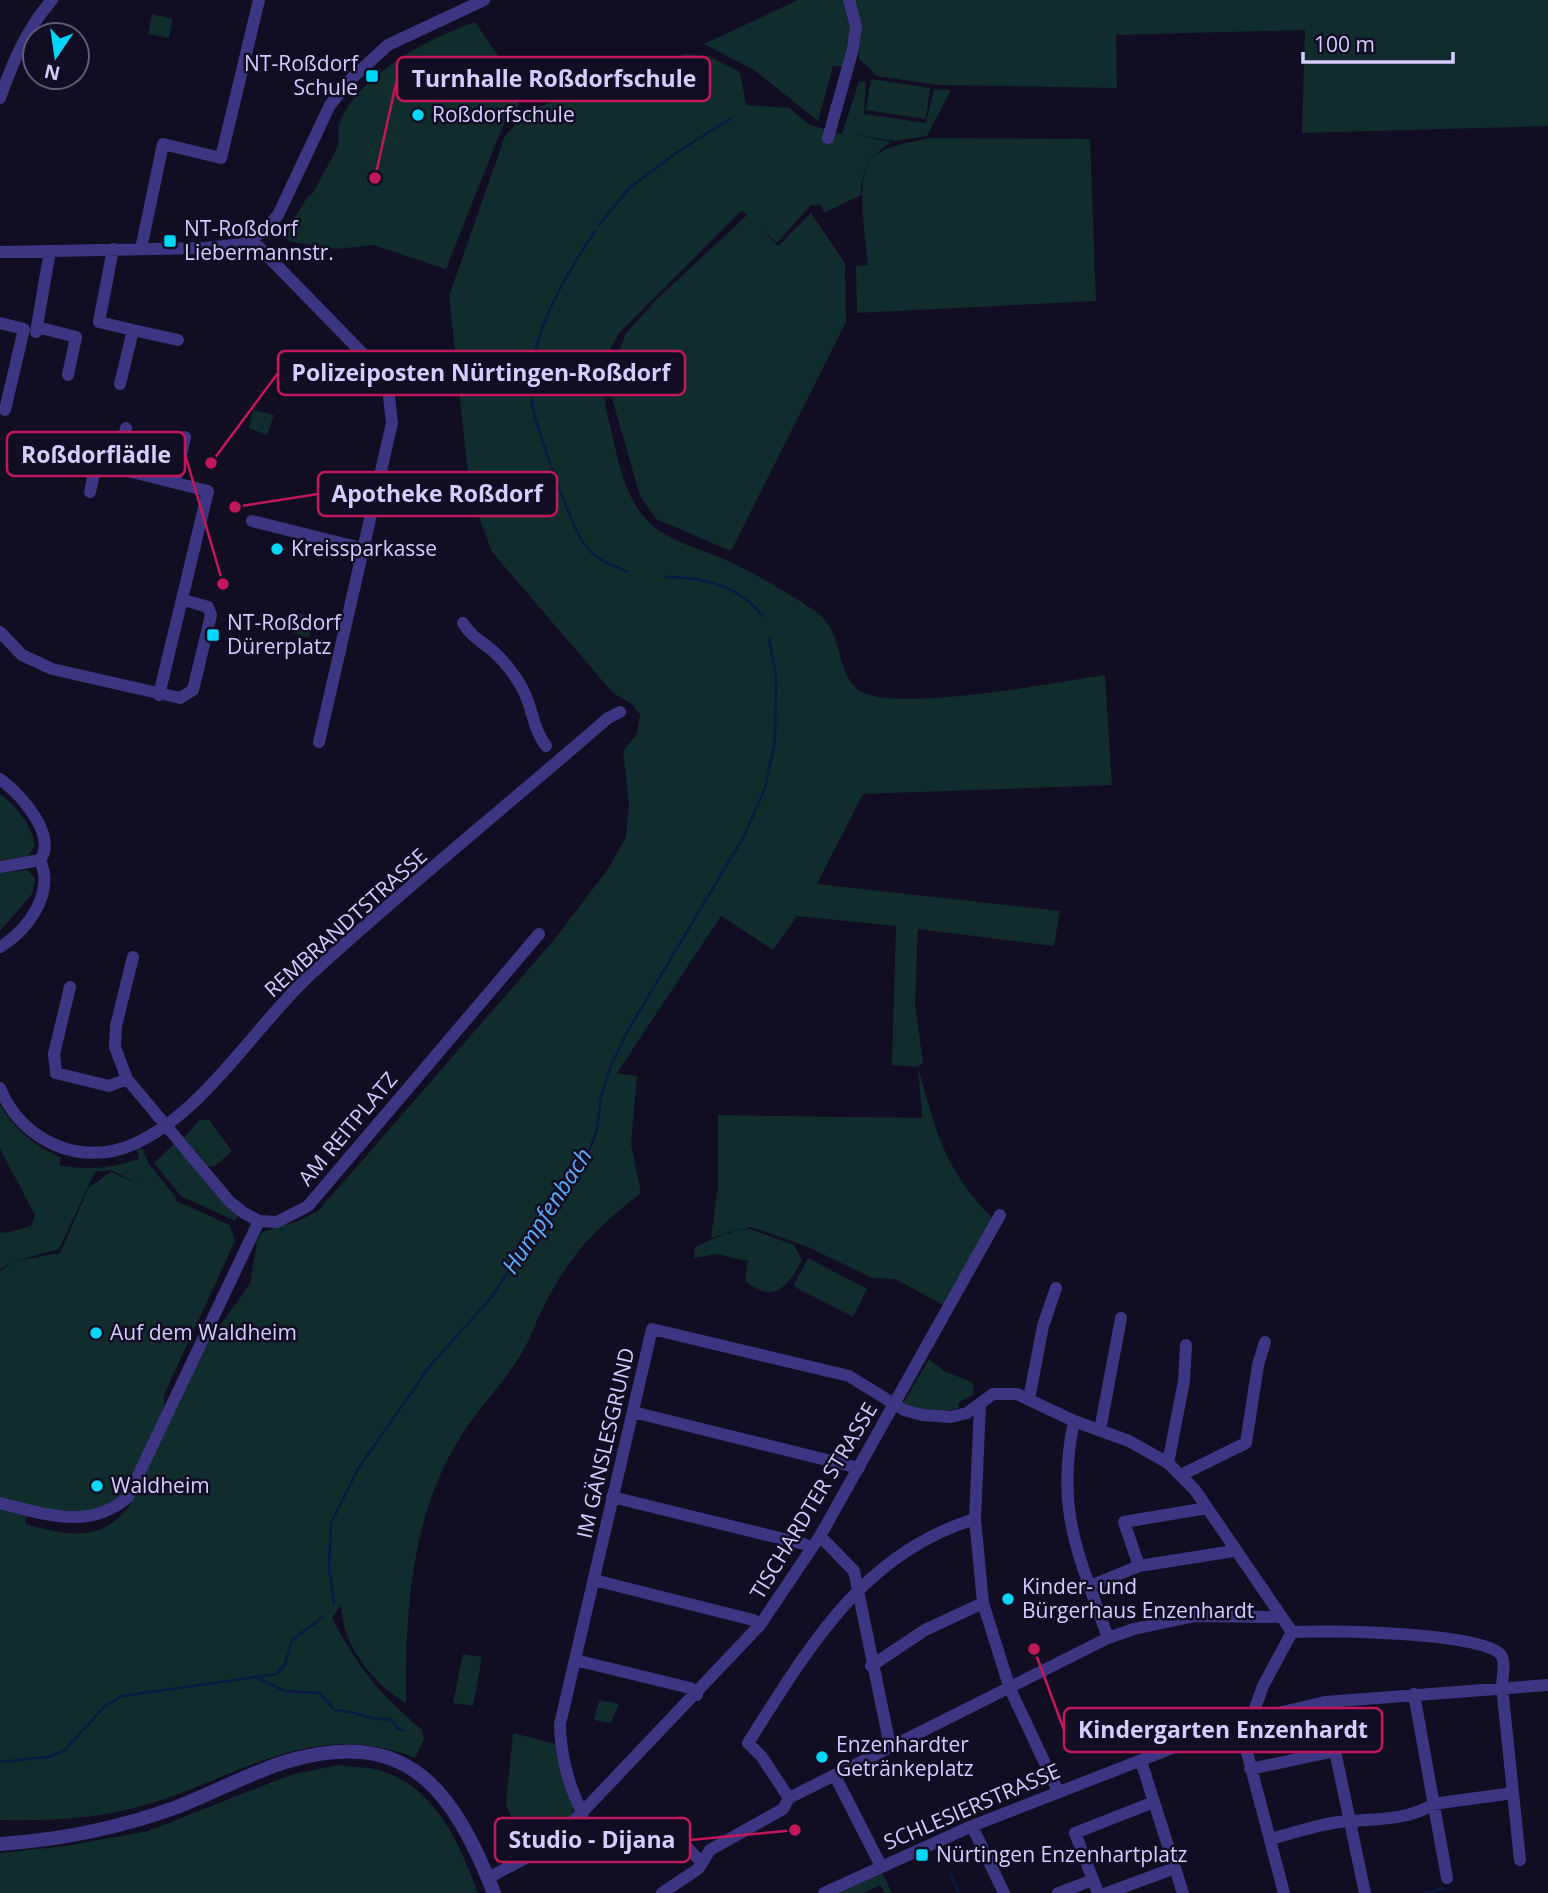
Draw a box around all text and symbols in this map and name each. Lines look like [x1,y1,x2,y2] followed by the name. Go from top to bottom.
[21,21,91,91] north arrow
[1303,21,1454,65] scale bar
[1314,30,1375,58] text: 100 m
[244,49,360,101] place label: NT-Roßdorf Schule
[397,57,710,101] callout: Turnhalle Roßdorfschule
[42,58,63,87] text: N
[412,62,696,94] text: Turnhalle Roßdorfschule
[364,68,380,84] marker: NT-Roßdorf Schule
[432,100,575,128] place label: Roßdorfschule
[410,107,426,123] marker: Roßdorfschule
[184,214,334,266] place label: NT-Roßdorf Liebermannstr.
[162,233,178,249] marker: NT-Roßdorf Liebermannstr.
[278,351,685,395] callout: Polizeiposten Nürtingen-Roßdorf
[292,356,672,388] text: Polizeiposten Nürtingen-Roßdorf
[7,432,185,476] callout: Roßdorflädle
[21,438,171,470] text: Roßdorflädle
[318,472,557,516] callout: Apotheke Roßdorf
[331,477,544,509] text: Apotheke Roßdorf
[291,534,437,562] place label: Kreissparkasse
[269,541,285,557] marker: Kreissparkasse
[227,608,343,660] place label: NT-Roßdorf Dürerplatz
[205,627,221,643] marker: NT-Roßdorf Dürerplatz
[258,842,433,1003] street label: REMBRANDTSTRASSE
[291,1066,403,1191] street label: AM REITPLATZ
[494,1141,599,1280] water label: Humpfenbach
[110,1318,297,1346] place label: Auf dem Waldheim
[88,1325,104,1341] marker: Auf dem Waldheim
[569,1345,641,1541] street label: IM GÄNSLESGRUND
[743,1397,883,1604] street label: TISCHARDTER STRASSE
[111,1471,210,1499] place label: Waldheim
[89,1478,105,1494] marker: Waldheim
[1022,1572,1254,1624] place label: Kinder- und Bürgerhaus Enzenhardt
[1000,1591,1016,1607] marker: Kinder- und Bürgerhaus Enzenhardt
[1064,1708,1382,1752] callout: Kindergarten Enzenhardt
[1078,1713,1368,1745] text: Kindergarten Enzenhardt
[836,1730,974,1782] place label: Enzenhardter Getränkeplatz
[814,1749,830,1765] marker: Enzenhardter Getränkeplatz
[879,1756,1064,1856] street label: SCHLESIERSTRASSE
[495,1818,690,1862] callout: Studio - Dijana
[509,1823,675,1855] text: Studio - Dijana
[936,1840,1187,1868] place label: Nürtingen Enzenhartplatz
[914,1847,930,1863] marker: Nürtingen Enzenhartplatz

